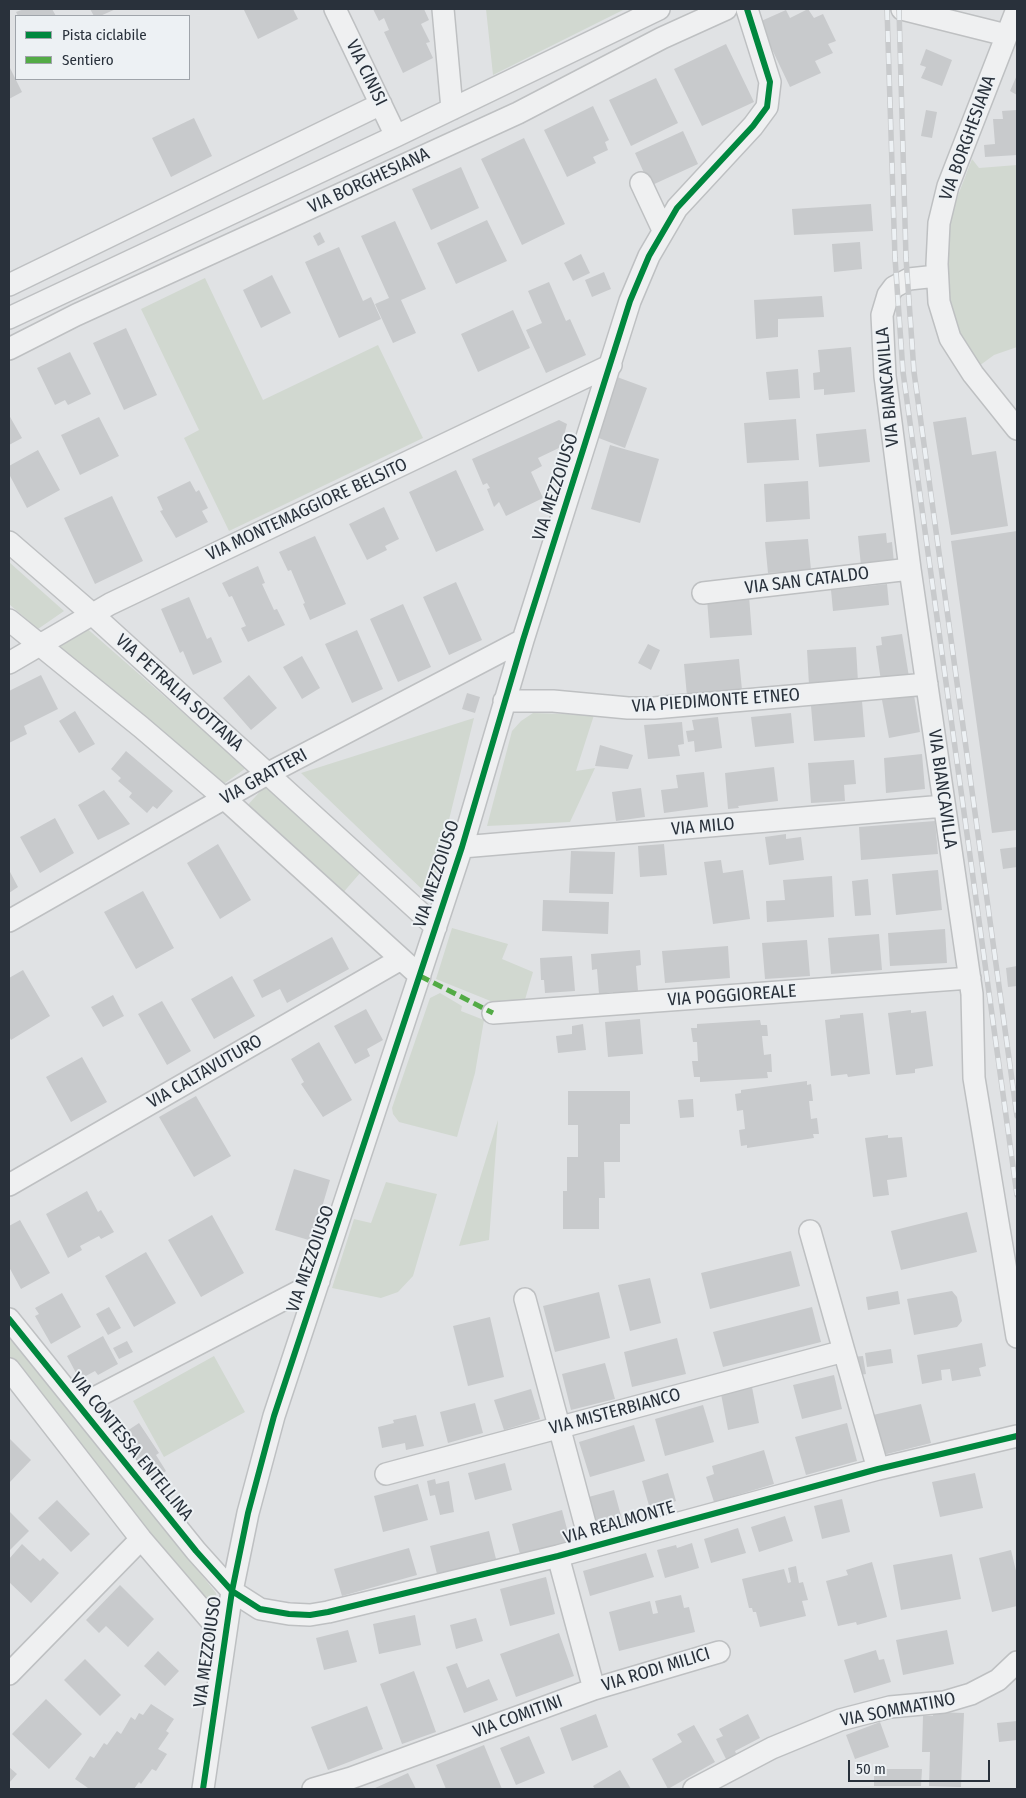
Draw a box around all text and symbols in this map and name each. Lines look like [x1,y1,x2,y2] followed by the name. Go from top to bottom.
[15,15,190,80] legend
[62,26,147,44] text: Pista ciclabile
[341,36,391,110] street label: VIA CINISI
[62,51,114,69] text: Sentiero
[935,73,1001,203] street label: VIA BORGHESIANA
[305,143,433,219] street label: VIA BORGHESIANA
[872,326,904,448] street label: VIA BIANCAVILLA
[528,430,584,544] street label: VIA MEZZOIUSO
[203,454,411,566] street label: VIA MONTEMAGGIORE BELSITO
[743,563,871,599] street label: VIA SAN CATALDO
[111,630,247,756] street label: VIA PETRALIA SOTTANA
[631,684,801,718] street label: VIA PIEDIMONTE ETNEO
[923,728,961,850] street label: VIA BIANCAVILLA
[217,744,311,810] street label: VIA GRATTERI
[670,813,736,841] street label: VIA MILO
[409,817,465,931] street label: VIA MEZZOIUSO
[667,981,797,1011] street label: VIA POGGIOREALE
[144,1030,266,1114] street label: VIA CALTAVUTURO
[283,1203,339,1315] street label: VIA MEZZOIUSO
[65,1369,197,1525] street label: VIA CONTESSA ENTELLINA
[547,1384,683,1440] street label: VIA MISTERBIANCO
[561,1497,677,1549] street label: VIA REALMONTE
[190,1595,226,1709] street label: VIA MEZZOIUSO
[599,1643,713,1697] street label: VIA RODI MILICI
[838,1688,958,1732] street label: VIA SOMMATINO
[470,1691,566,1743] street label: VIA COMITINI
[851,1750,994,1782] scale bar
[856,1760,886,1778] text: 50 m

